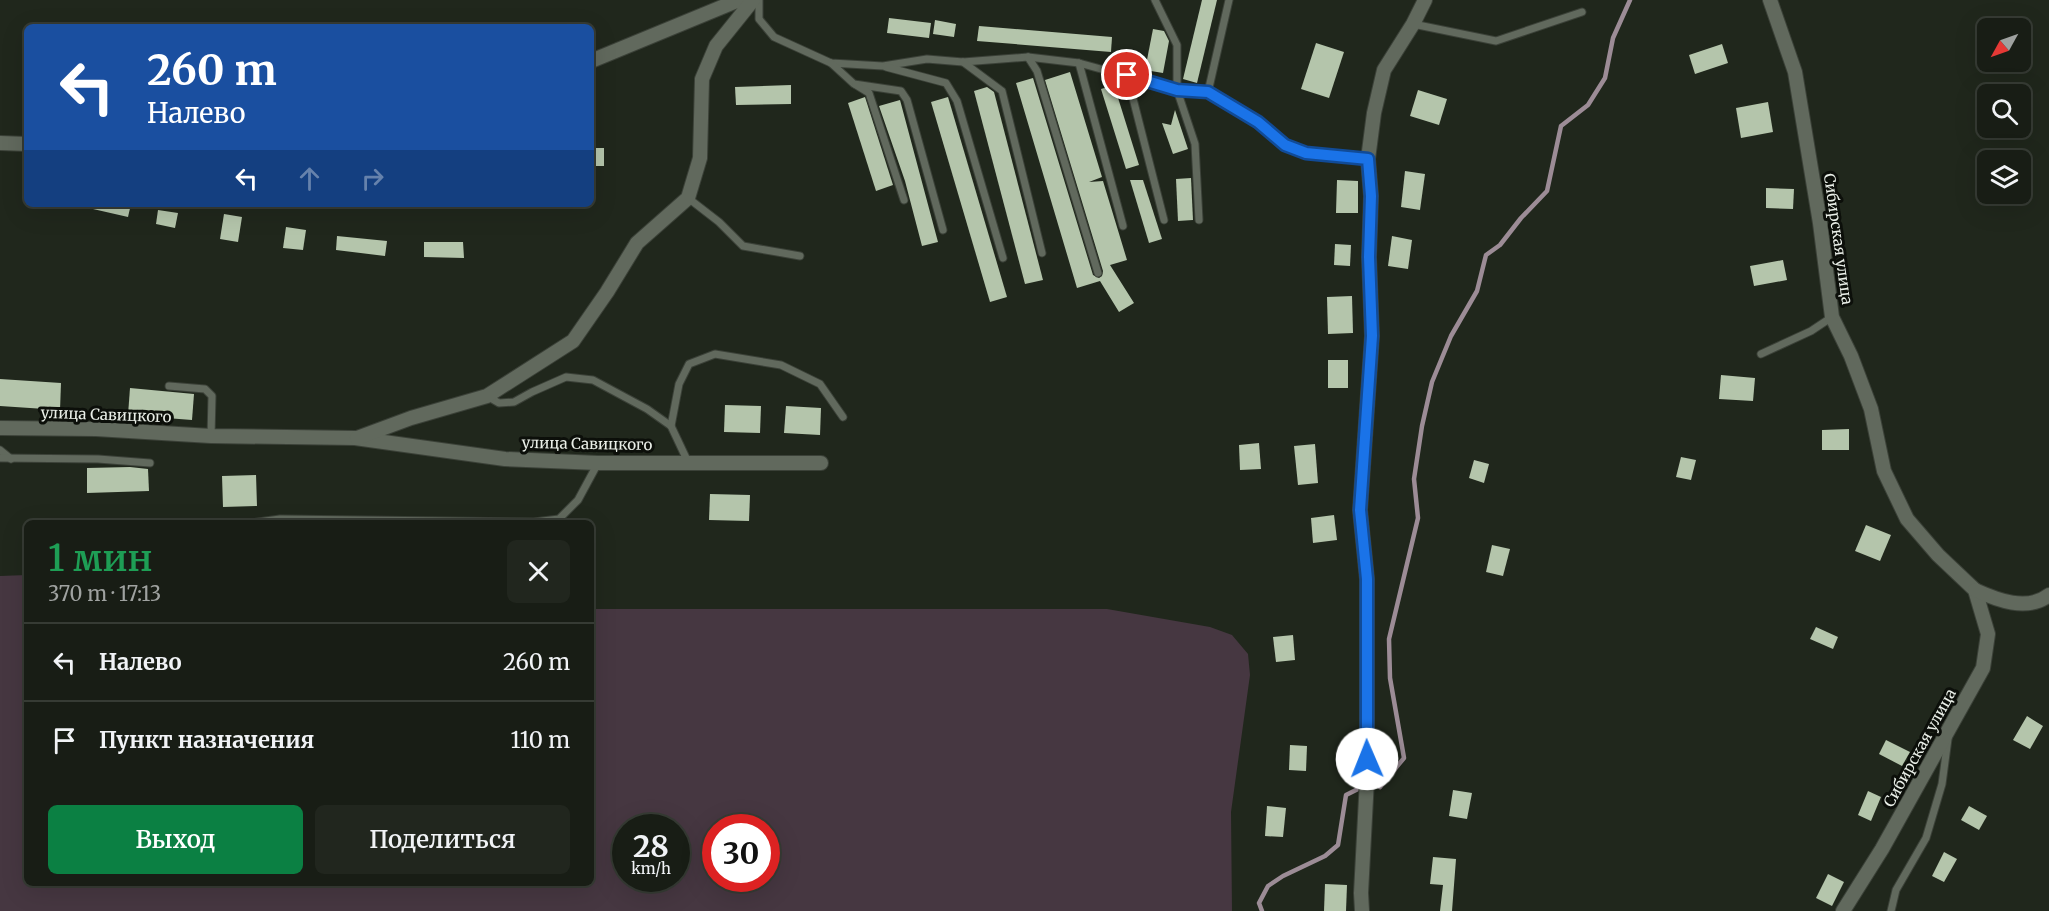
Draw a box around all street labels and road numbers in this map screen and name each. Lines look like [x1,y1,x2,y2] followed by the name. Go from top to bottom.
[1820,172,1857,306] street label: Сибирская улица
[40,403,172,426] street label: улица Савицкого
[521,433,653,454] street label: улица Савицкого
[1879,685,1960,810] street label: Сибирская улица

